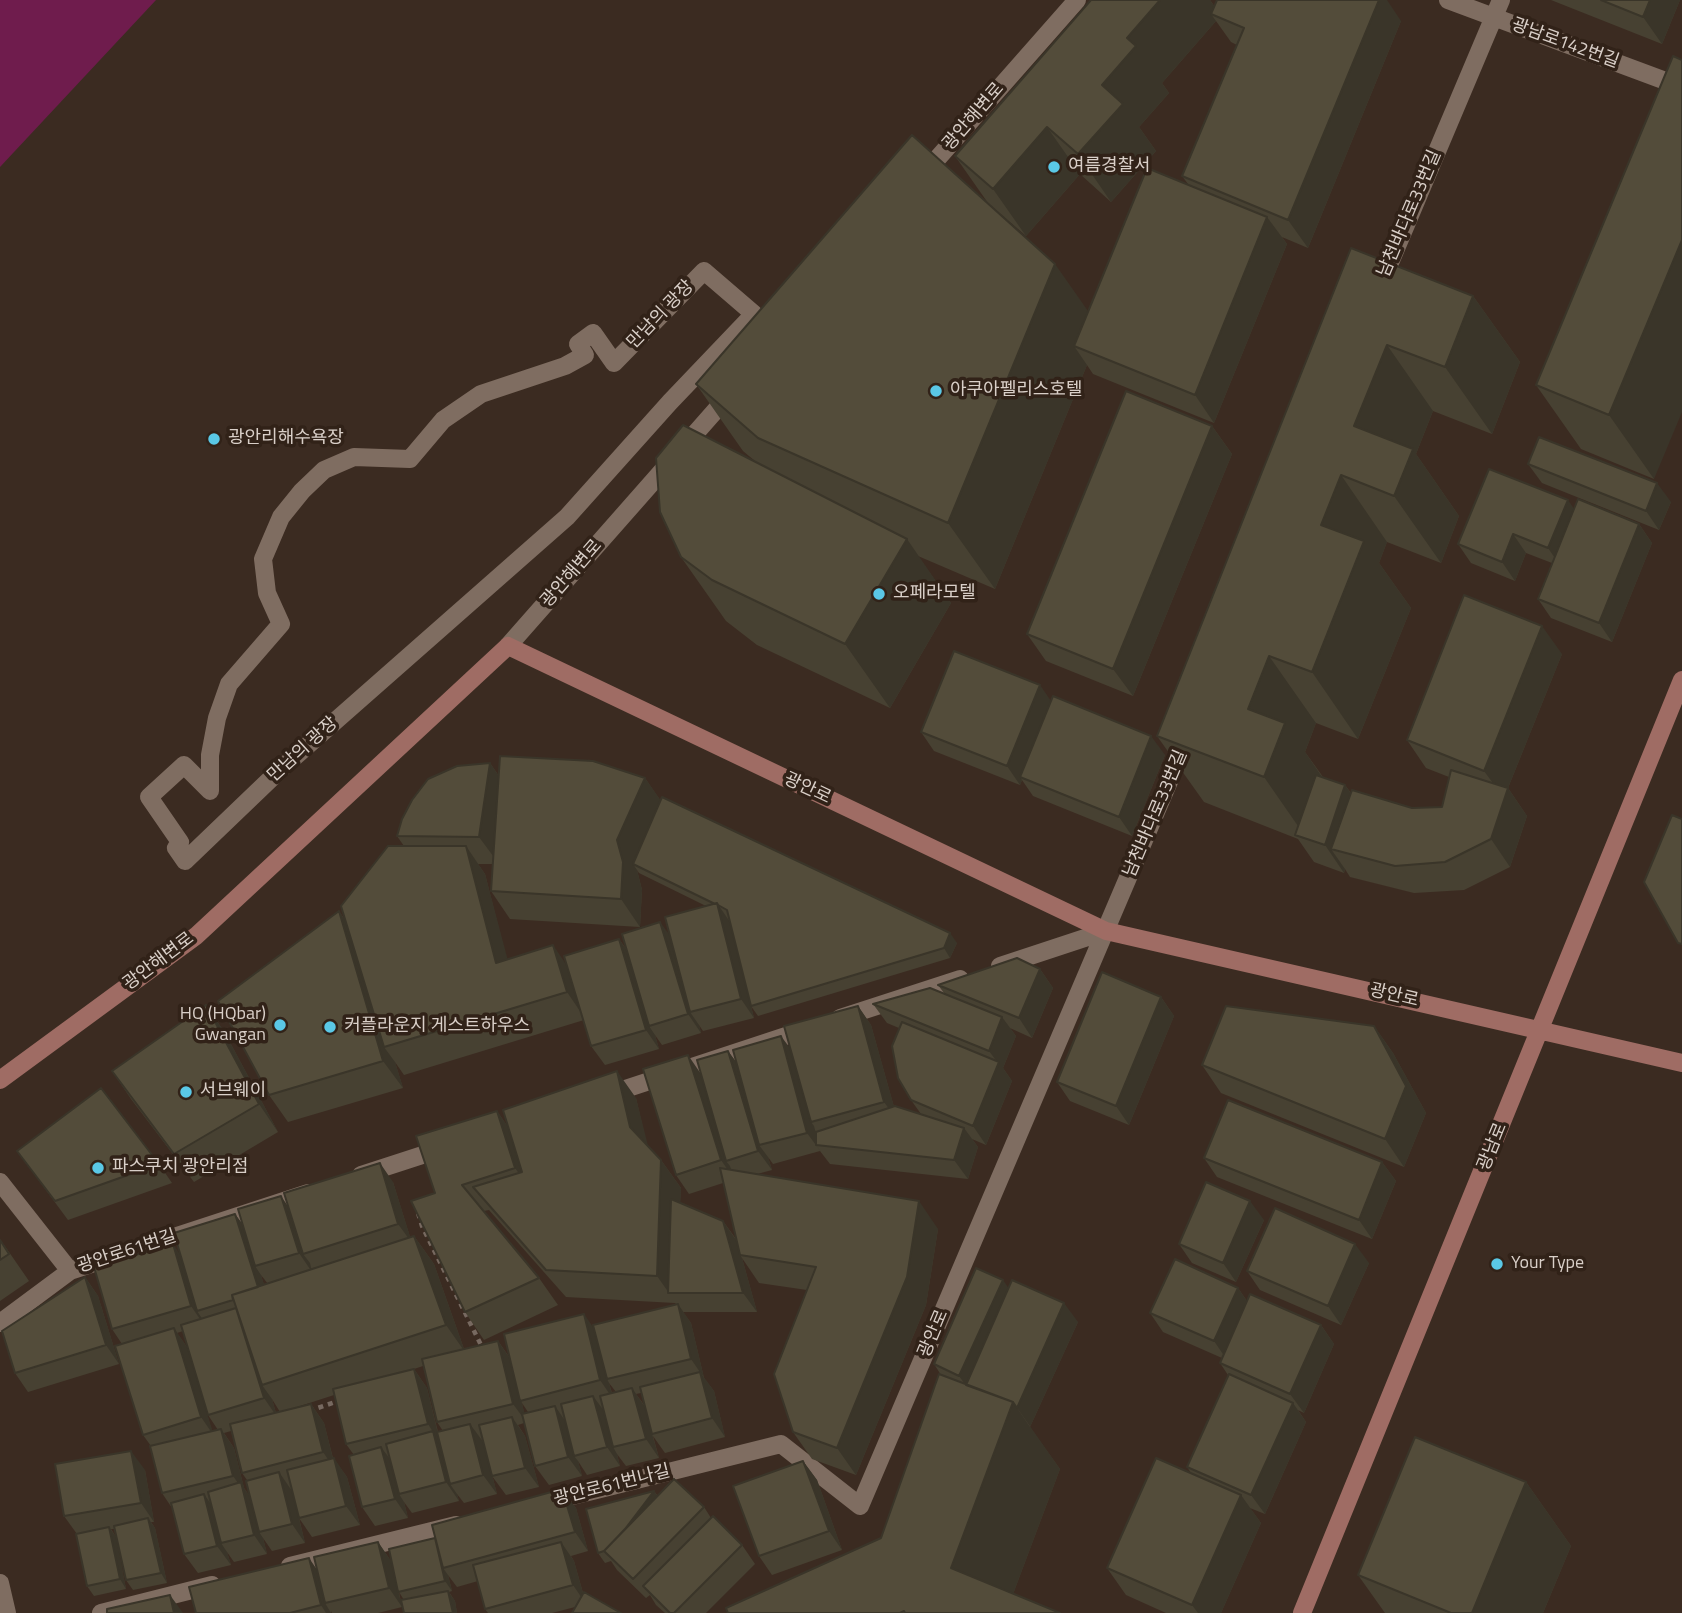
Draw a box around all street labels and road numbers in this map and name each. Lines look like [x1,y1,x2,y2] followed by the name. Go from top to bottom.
[1508,15,1622,73] street label: 광남로142번길
[939,79,1009,155] street label: 광안해변로
[1373,147,1447,281] street label: 남천바다로33번길
[623,276,699,354] street label: 만남의 광장
[537,536,607,612] street label: 광안해변로
[264,713,342,787] street label: 만남의 광장
[1119,747,1193,881] street label: 남천바다로33번길
[780,769,834,809] street label: 광안로
[119,928,199,996] street label: 광안해변로
[1367,980,1421,1012] street label: 광안로
[1474,1120,1512,1174] street label: 광남로
[75,1226,179,1278] street label: 광안로61번길
[914,1307,954,1361] street label: 광안로
[551,1461,673,1511] street label: 광안로61번나길

